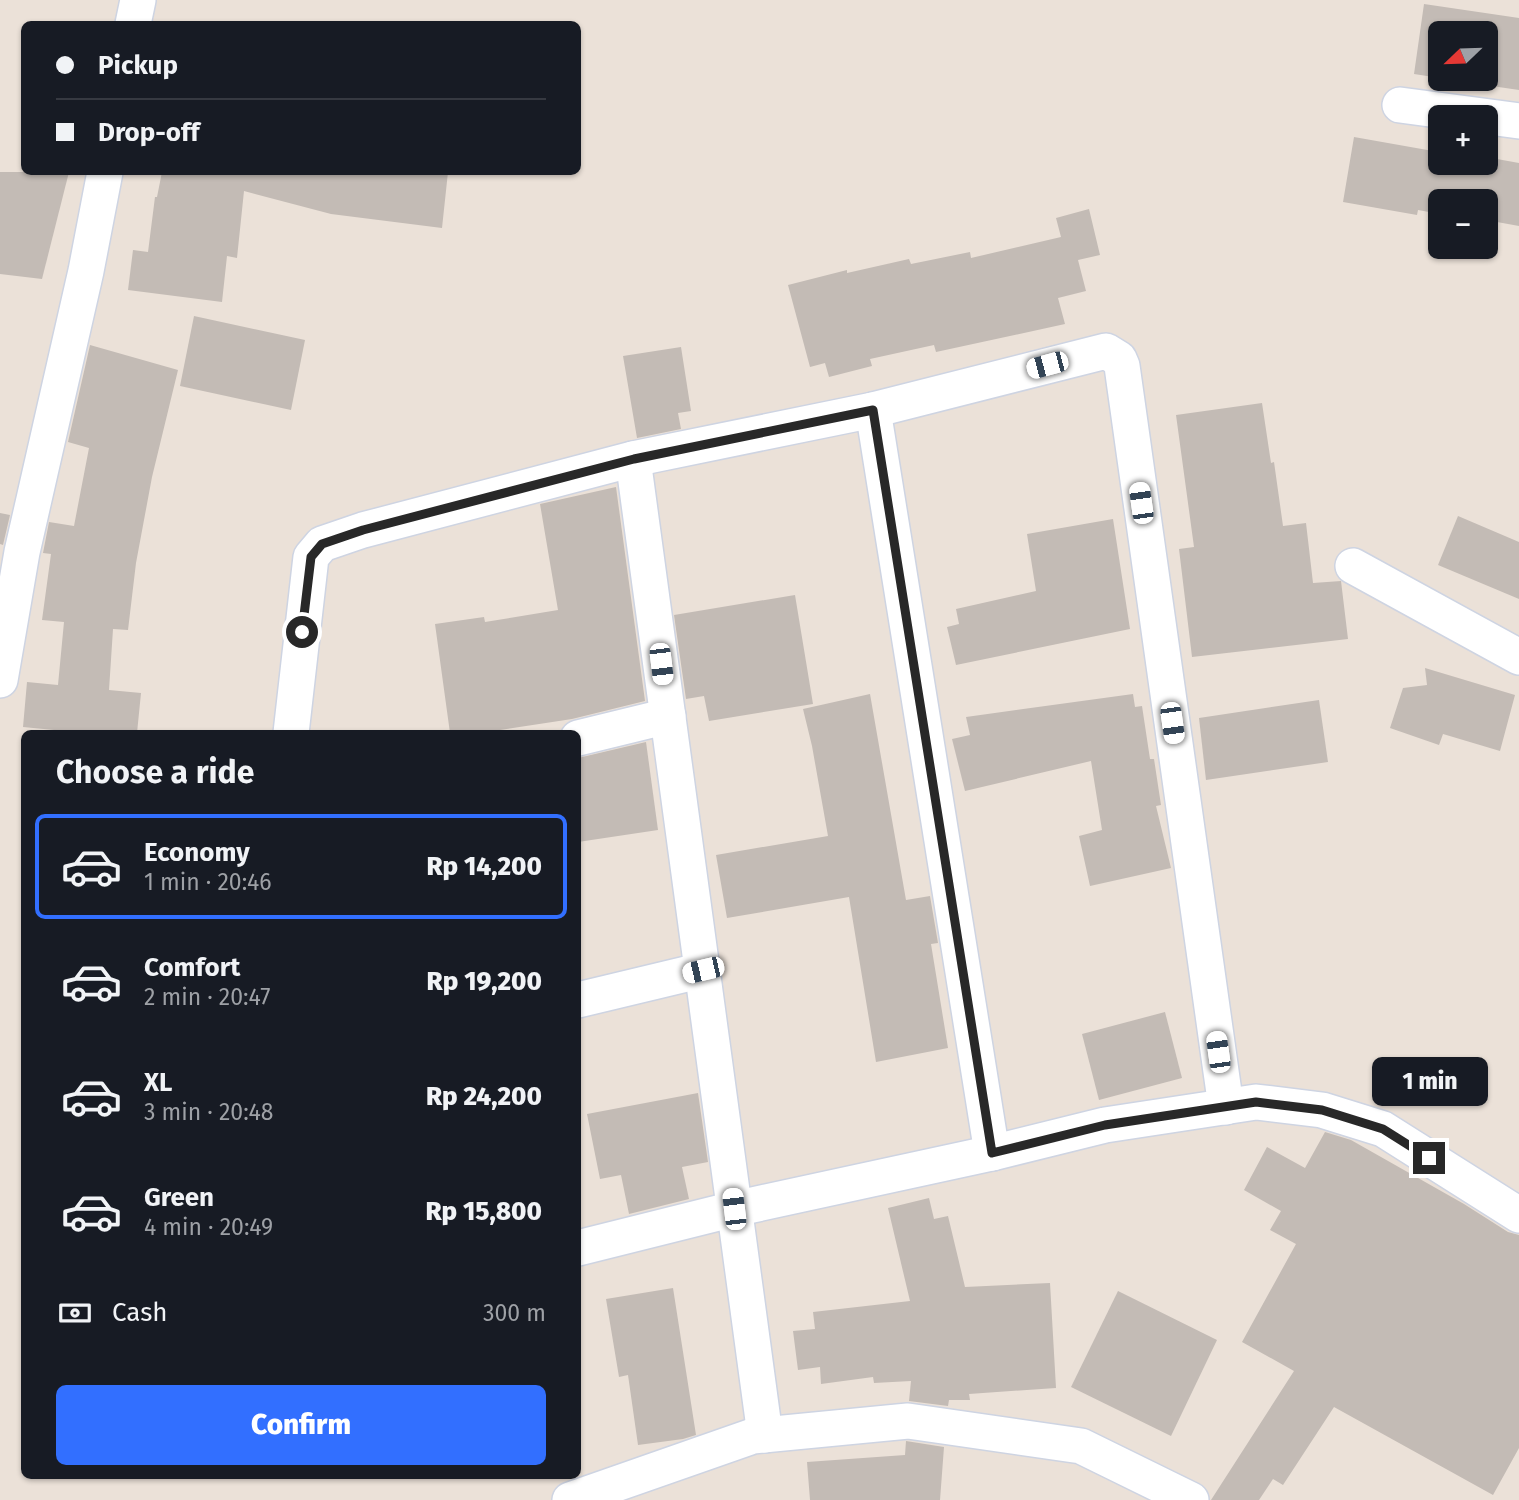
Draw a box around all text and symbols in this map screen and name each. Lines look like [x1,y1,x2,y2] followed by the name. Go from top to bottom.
[1428,21,1498,91] north arrow
[1428,21,1498,259] map controls
[98,50,178,81] text: Pickup
[1428,105,1498,175] button: +
[98,117,200,148] text: Drop-off
[1428,189,1498,259] button: −
[1024,349,1071,381] car
[1128,481,1155,525] car
[286,616,318,648] route start
[649,642,674,686] car
[1159,701,1186,745] car
[56,753,254,791] text: Choose a ride
[60,835,123,898] icon: car
[144,837,250,868] text: Economy
[426,851,542,882] text: Rp 14,200
[144,868,272,896] text: 1 min · 20:46
[60,950,123,1013] icon: car
[144,952,240,983] text: Comfort
[681,955,726,985] car
[427,966,542,997] text: Rp 19,200
[144,983,270,1011] text: 2 min · 20:47
[1205,1030,1232,1074] car
[1371,1056,1487,1106] callout: 1 min
[60,1065,123,1128] icon: car
[144,1067,172,1098] text: XL
[1402,1067,1458,1095] text: 1 min
[426,1081,542,1112] text: Rp 24,200
[144,1098,274,1126] text: 3 min · 20:48
[1413,1142,1445,1174] route end
[60,1180,123,1243] icon: car
[144,1182,214,1213] text: Green
[722,1187,747,1231] car
[425,1196,542,1227] text: Rp 15,800
[144,1213,273,1241] text: 4 min · 20:49
[56,1294,94,1332] icon: cash
[112,1297,168,1328] text: Cash
[483,1299,546,1327] text: 300 m
[56,1385,546,1465] button: Confirm

